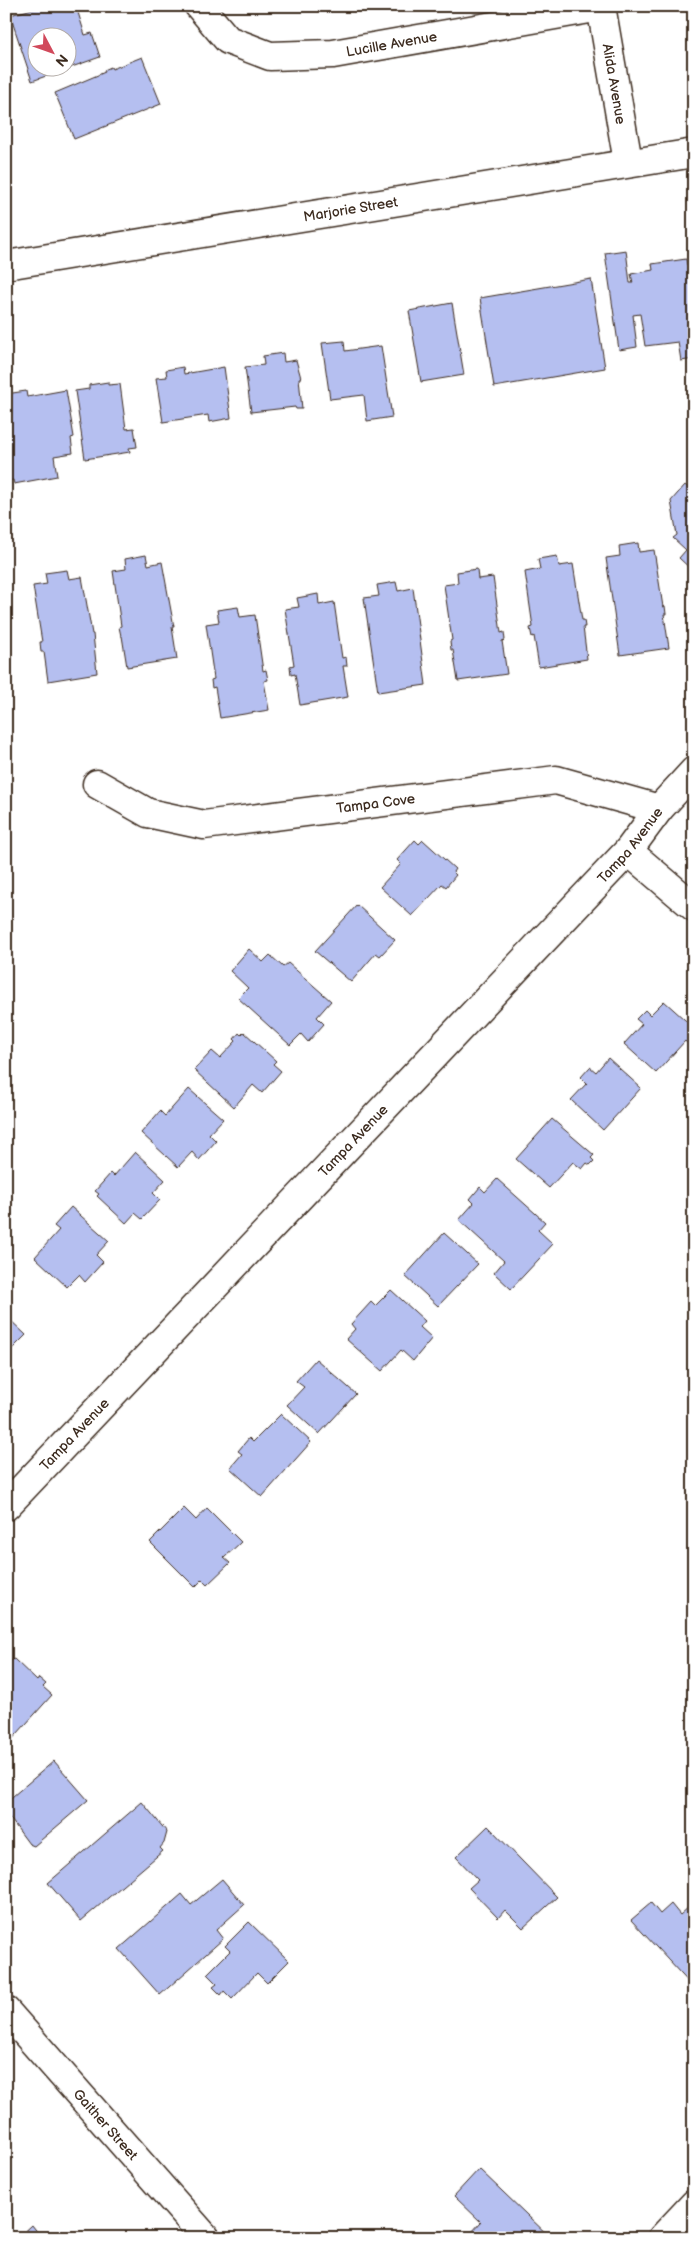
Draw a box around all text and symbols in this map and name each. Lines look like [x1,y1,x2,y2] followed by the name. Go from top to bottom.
[345,27,438,60] street label: Lucille Avenue
[28,28,78,78] north arrow
[599,42,630,126] street label: Alida Avenue
[52,51,71,70] text: N
[302,193,399,225] street label: Marjorie Street
[335,790,416,816] street label: Tampa Cove
[594,804,666,887] street label: Tampa Avenue
[315,1101,391,1180] street label: Tampa Avenue
[36,1395,112,1474] street label: Tampa Avenue
[70,2085,142,2164] street label: Gaither Street

